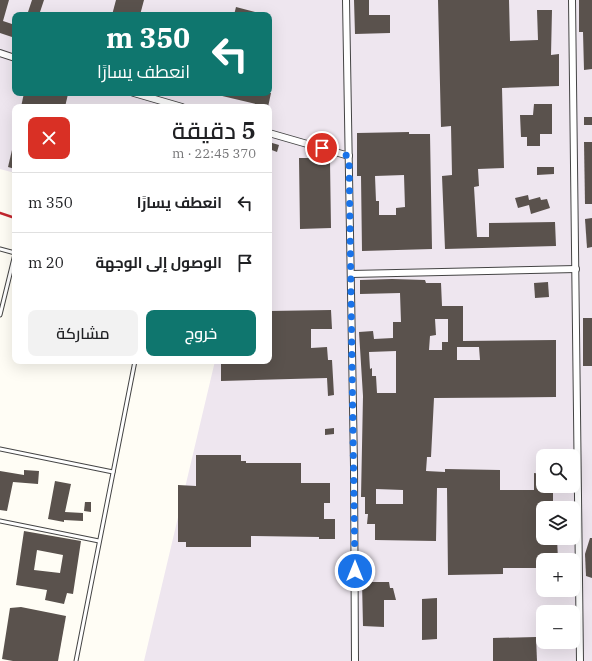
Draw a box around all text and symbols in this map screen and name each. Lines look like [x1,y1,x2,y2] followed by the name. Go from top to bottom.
[106,19,190,56] text: 350 m
[204,28,256,80] icon: left
[97,60,190,83] text: انعطف يسارًا
[172,114,256,146] text: 5 دقيقة
[28,117,70,159] button: close
[305,131,339,165] pin
[311,137,333,159] icon: arrive
[172,145,256,162] text: 370 m · 22:45
[234,192,256,214] icon: left
[28,193,73,212] text: 350 m
[137,193,222,212] text: انعطف يسارًا
[234,252,256,274] icon: arrive
[28,253,64,272] text: 20 m
[96,253,222,272] text: الوصول إلى الوجهة
[28,310,138,356] button: مشاركة
[146,310,256,356] button: خروج
[536,449,580,649] map controls
[536,449,580,493] button: search
[536,501,580,545] button: layers
[334,550,376,592] position arrow
[536,553,580,597] button: +
[536,605,580,649] button: −

